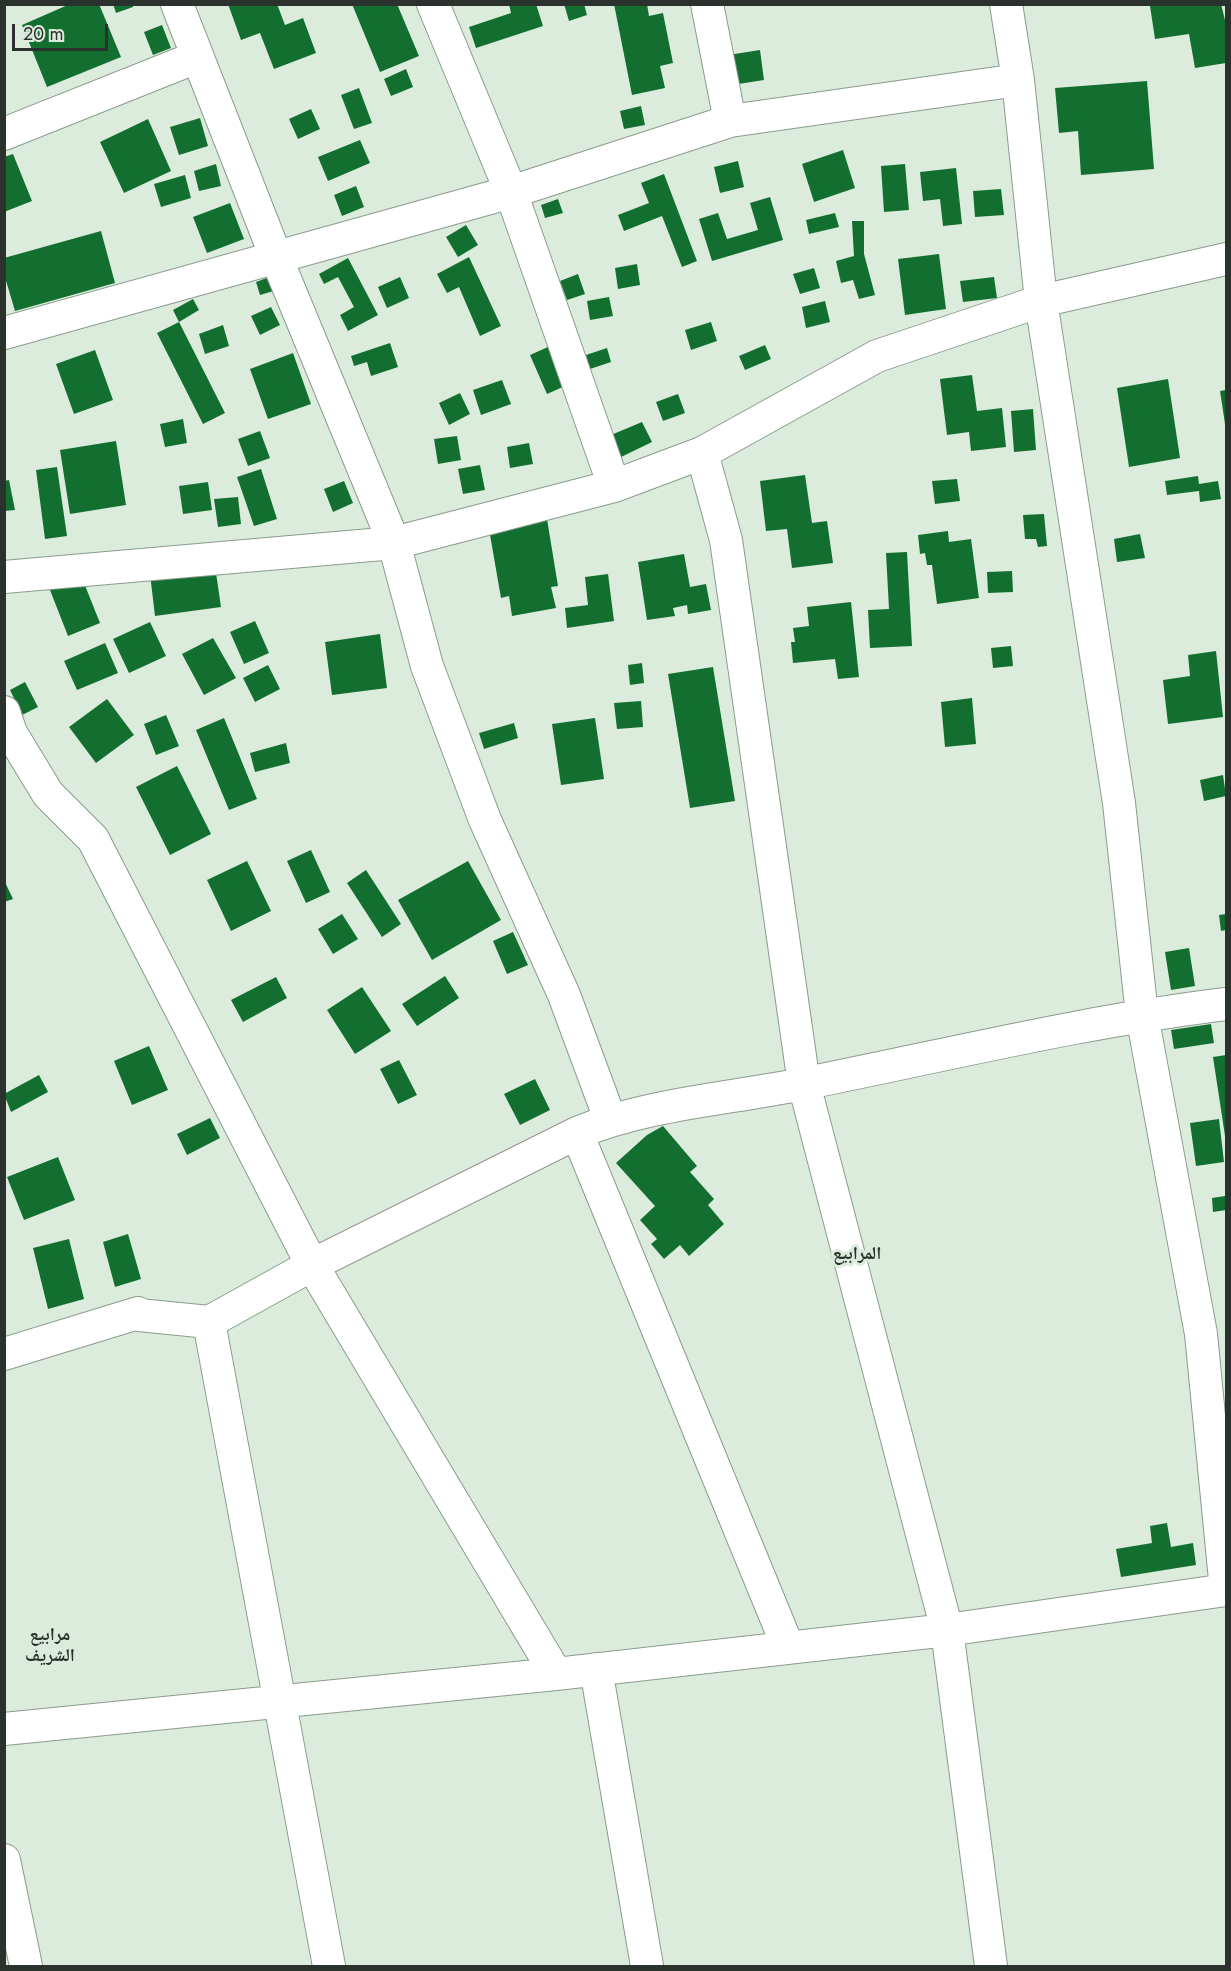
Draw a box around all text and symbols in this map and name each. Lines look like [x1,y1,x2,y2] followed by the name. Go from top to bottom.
[15,12,111,50] scale bar
[23,21,63,47] text: 20 m
[833,1244,881,1266] district label: المرابيع
[25,1625,75,1668] district label: مرابيع الشريف

